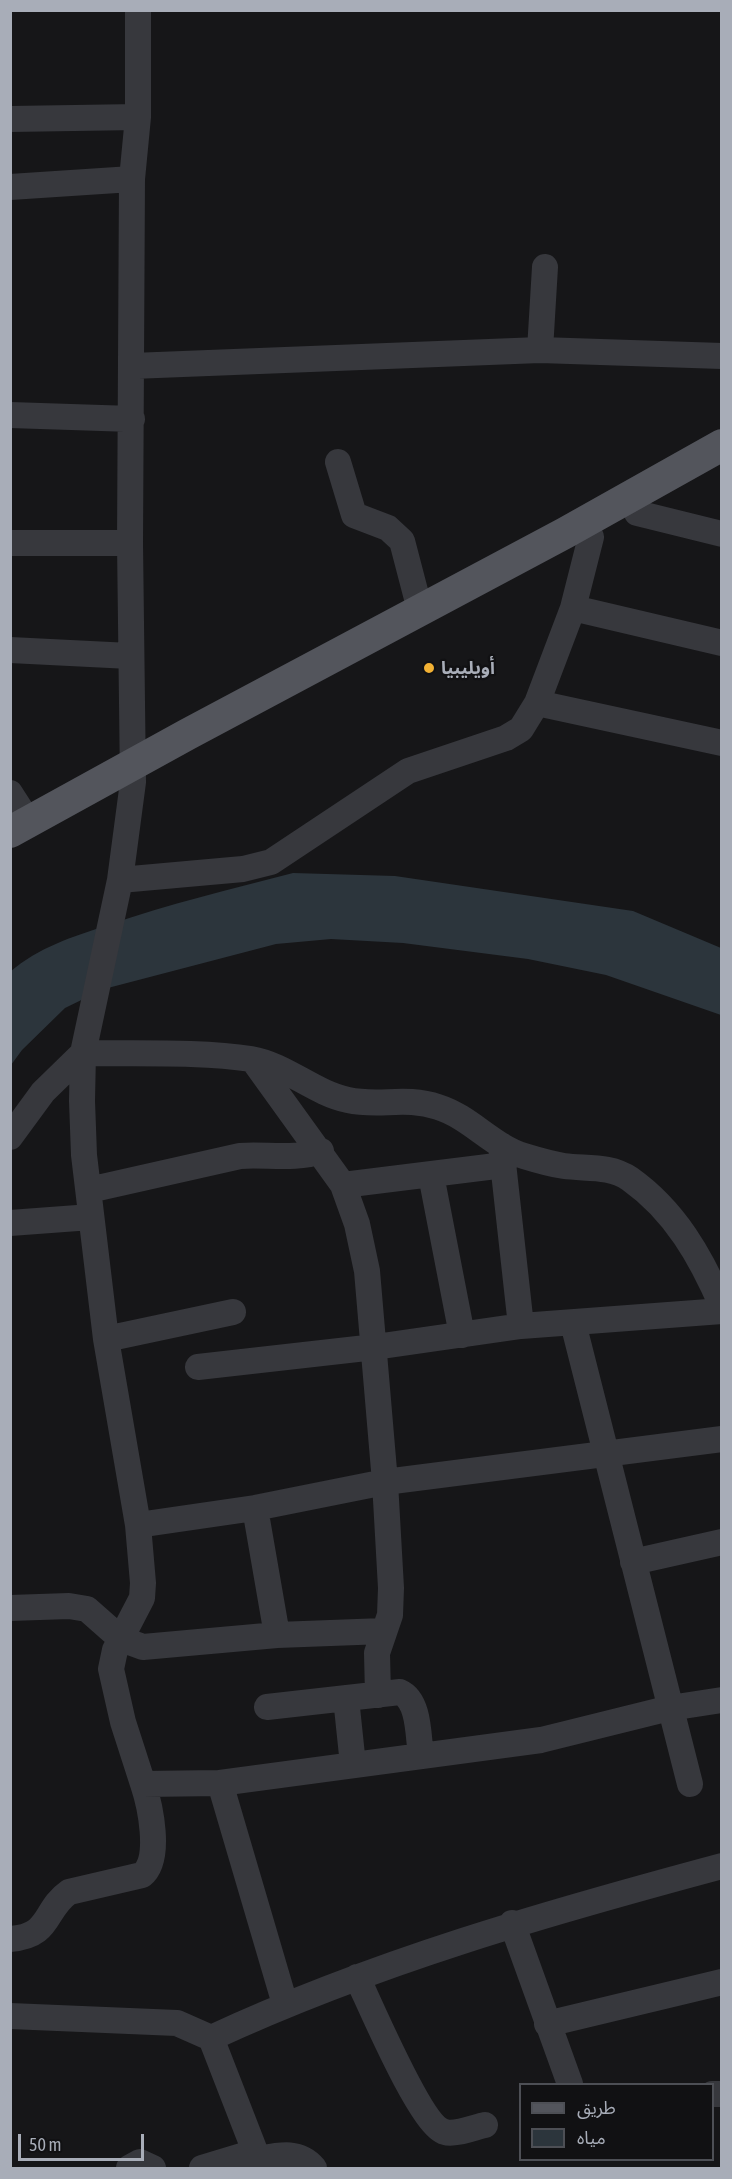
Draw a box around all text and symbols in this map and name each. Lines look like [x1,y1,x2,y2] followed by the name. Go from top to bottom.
[441,657,495,679] place label: أويليبيا
[422,661,436,675] marker: أويليبيا
[519,2083,714,2161] legend
[577,2097,616,2118] text: طريق
[21,2122,147,2160] scale bar
[577,2127,606,2148] text: مياه
[29,2134,61,2155] text: 50 m

